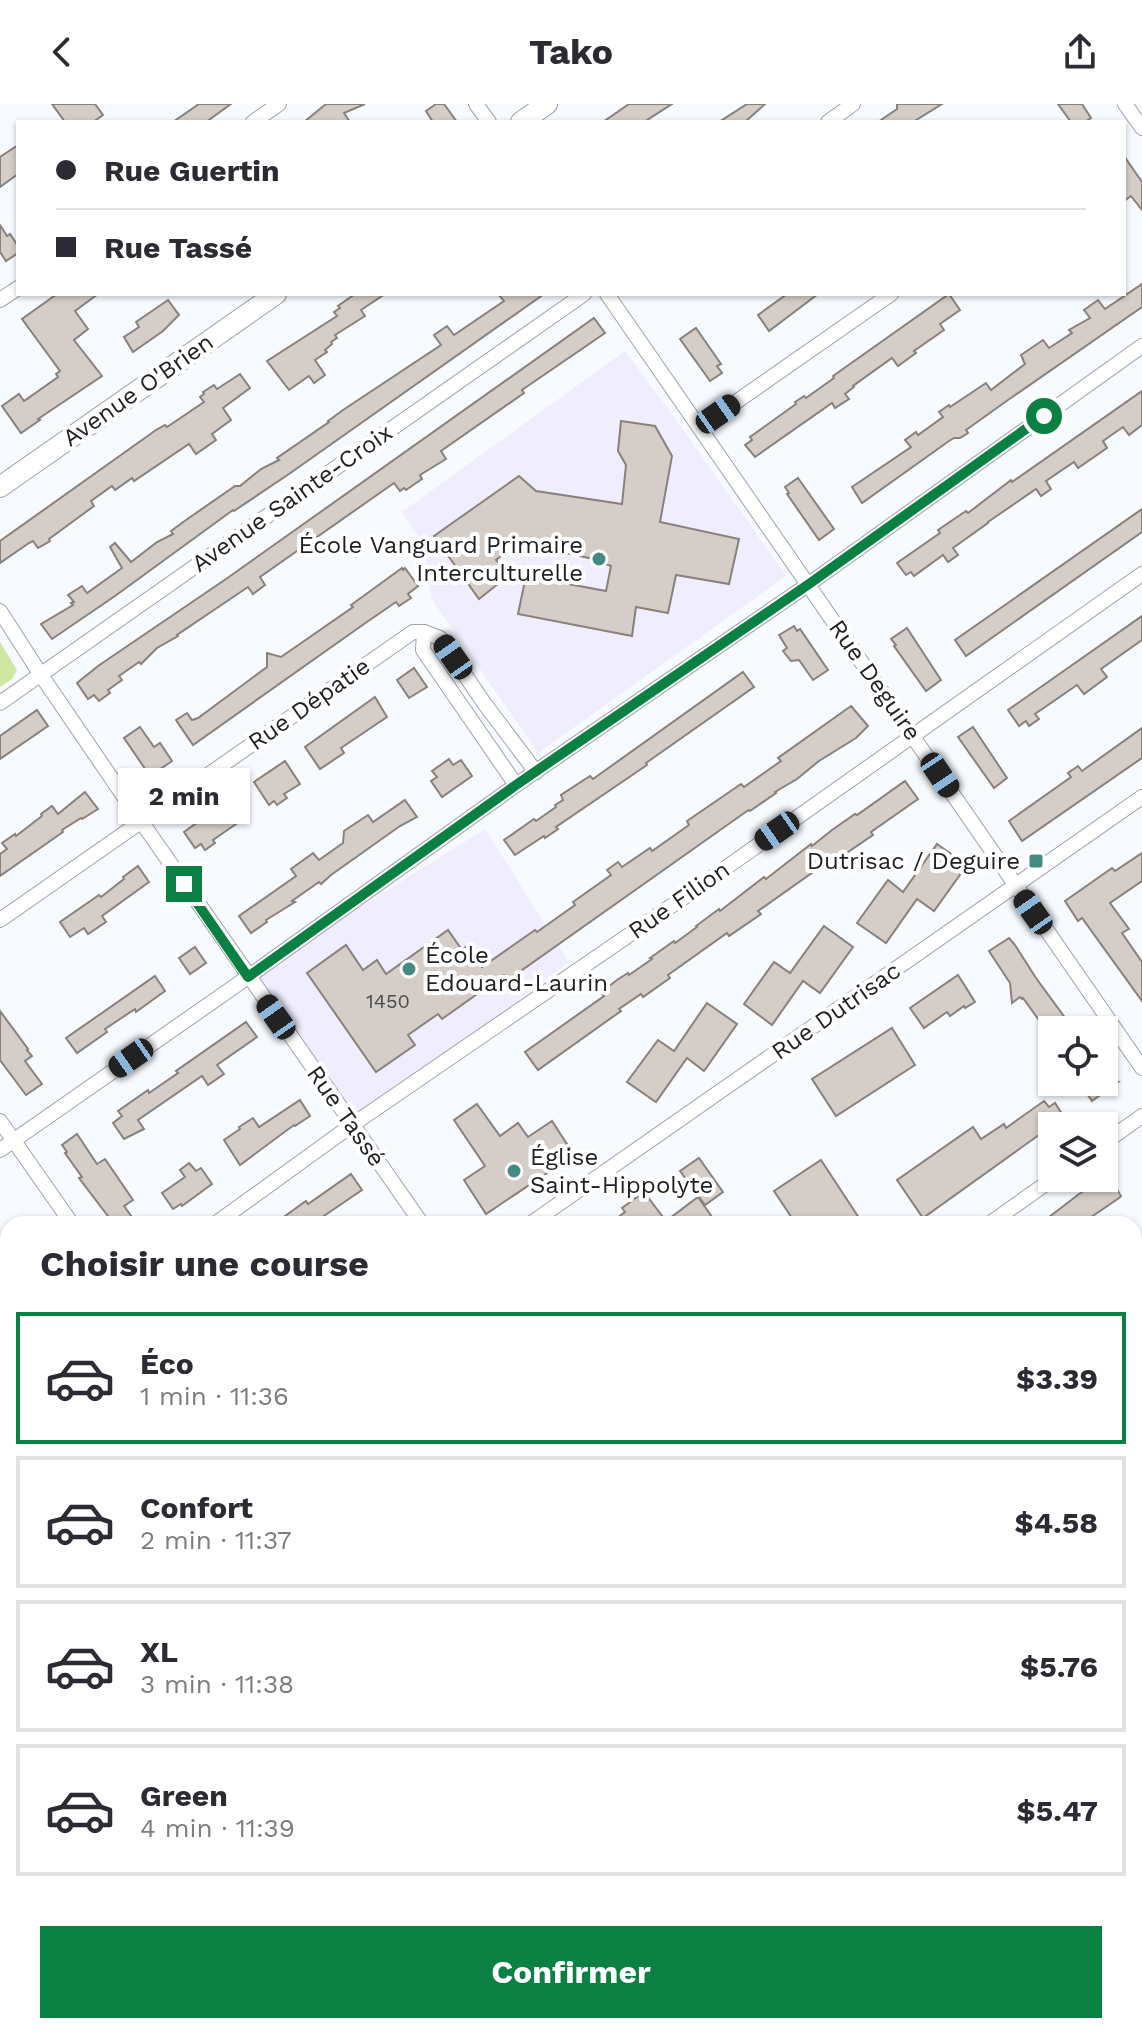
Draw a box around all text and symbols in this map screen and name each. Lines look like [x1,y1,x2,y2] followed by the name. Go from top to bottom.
[40,30,84,74] icon: back
[1058,30,1102,74] icon: share
[529,31,613,73] text: Tako
[104,153,280,188] text: Rue Guertin
[104,230,252,265] text: Rue Tassé
[57,328,219,452] street label: Avenue O'Brien
[691,390,745,438] car
[1026,398,1062,434] route start
[186,418,398,578] street label: Avenue Sainte-Croix
[298,531,583,587] place label: École Vanguard Primaire Interculturelle
[590,550,608,568] marker: École Vanguard Primaire Interculturelle
[823,614,927,746] street label: Rue Deguire
[429,630,477,684] car
[243,652,375,756] street label: Rue Dépatie
[917,748,963,802] car
[118,768,250,824] callout: 2 min
[148,781,220,811] text: 2 min
[750,807,804,855] car
[807,847,1020,875] place label: Dutrisac / Deguire
[1027,852,1045,870] marker: Dutrisac / Deguire
[623,855,735,945] street label: Rue Filion
[166,866,202,902] route end
[1009,885,1057,939] car
[425,941,608,997] place label: École Edouard-Laurin
[766,956,906,1066] street label: Rue Dutrisac
[400,960,418,978] marker: École Edouard-Laurin
[366,989,410,1013] house number: 1450
[252,990,300,1044] car
[1038,1016,1118,1192] map controls
[1038,1016,1118,1096] button: locate
[104,1034,158,1082] car
[301,1060,391,1172] street label: Rue Tassé
[1038,1112,1118,1192] button: layers
[530,1143,713,1199] place label: Église Saint-Hippolyte
[505,1162,523,1180] marker: Église Saint-Hippolyte
[40,1243,369,1285] text: Choisir une course
[44,1342,116,1414] icon: car
[140,1346,194,1381] text: Éco
[1016,1361,1098,1396] text: $3.39
[140,1381,289,1411] text: 1 min · 11:36
[44,1486,116,1558] icon: car
[140,1490,253,1525] text: Confort
[1015,1505,1098,1540] text: $4.58
[140,1525,292,1555] text: 2 min · 11:37
[44,1630,116,1702] icon: car
[140,1634,178,1669] text: XL
[1020,1649,1098,1684] text: $5.76
[140,1669,294,1699] text: 3 min · 11:38
[44,1774,116,1846] icon: car
[140,1778,228,1813] text: Green
[1017,1793,1098,1828] text: $5.47
[140,1813,295,1843] text: 4 min · 11:39
[40,1926,1102,2018] button: Confirmer

